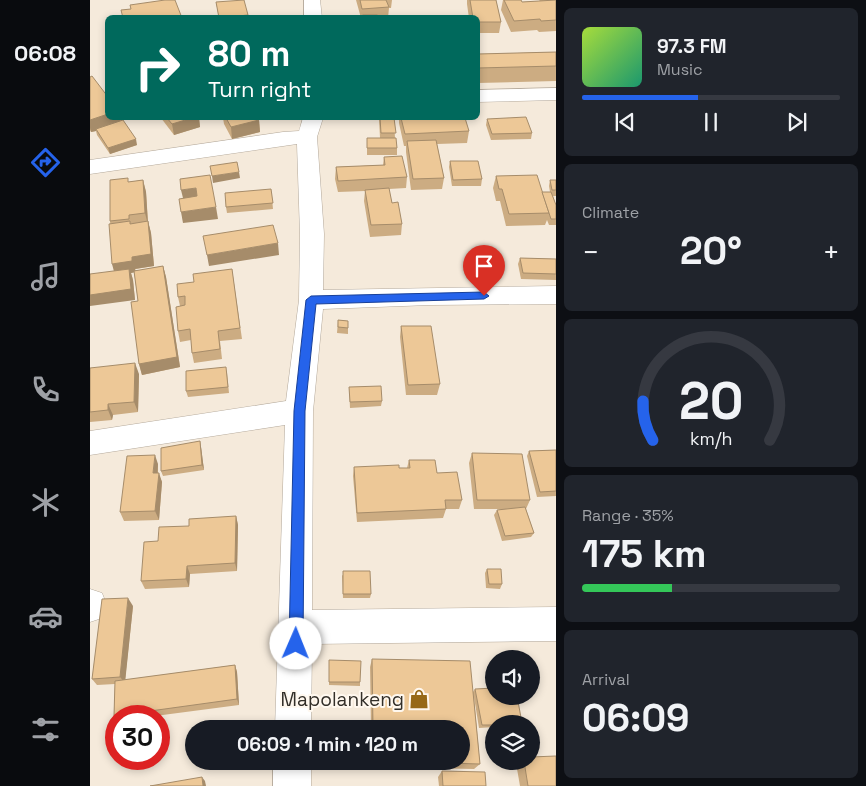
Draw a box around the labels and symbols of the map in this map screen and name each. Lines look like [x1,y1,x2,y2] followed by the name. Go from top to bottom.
[463,245,505,296] pin
[269,617,321,669] position arrow
[281,687,404,712] place label: Mapolankeng
[408,688,430,710] shop icon: Mapolankeng
[105,705,170,770] speed limit sign: 30

